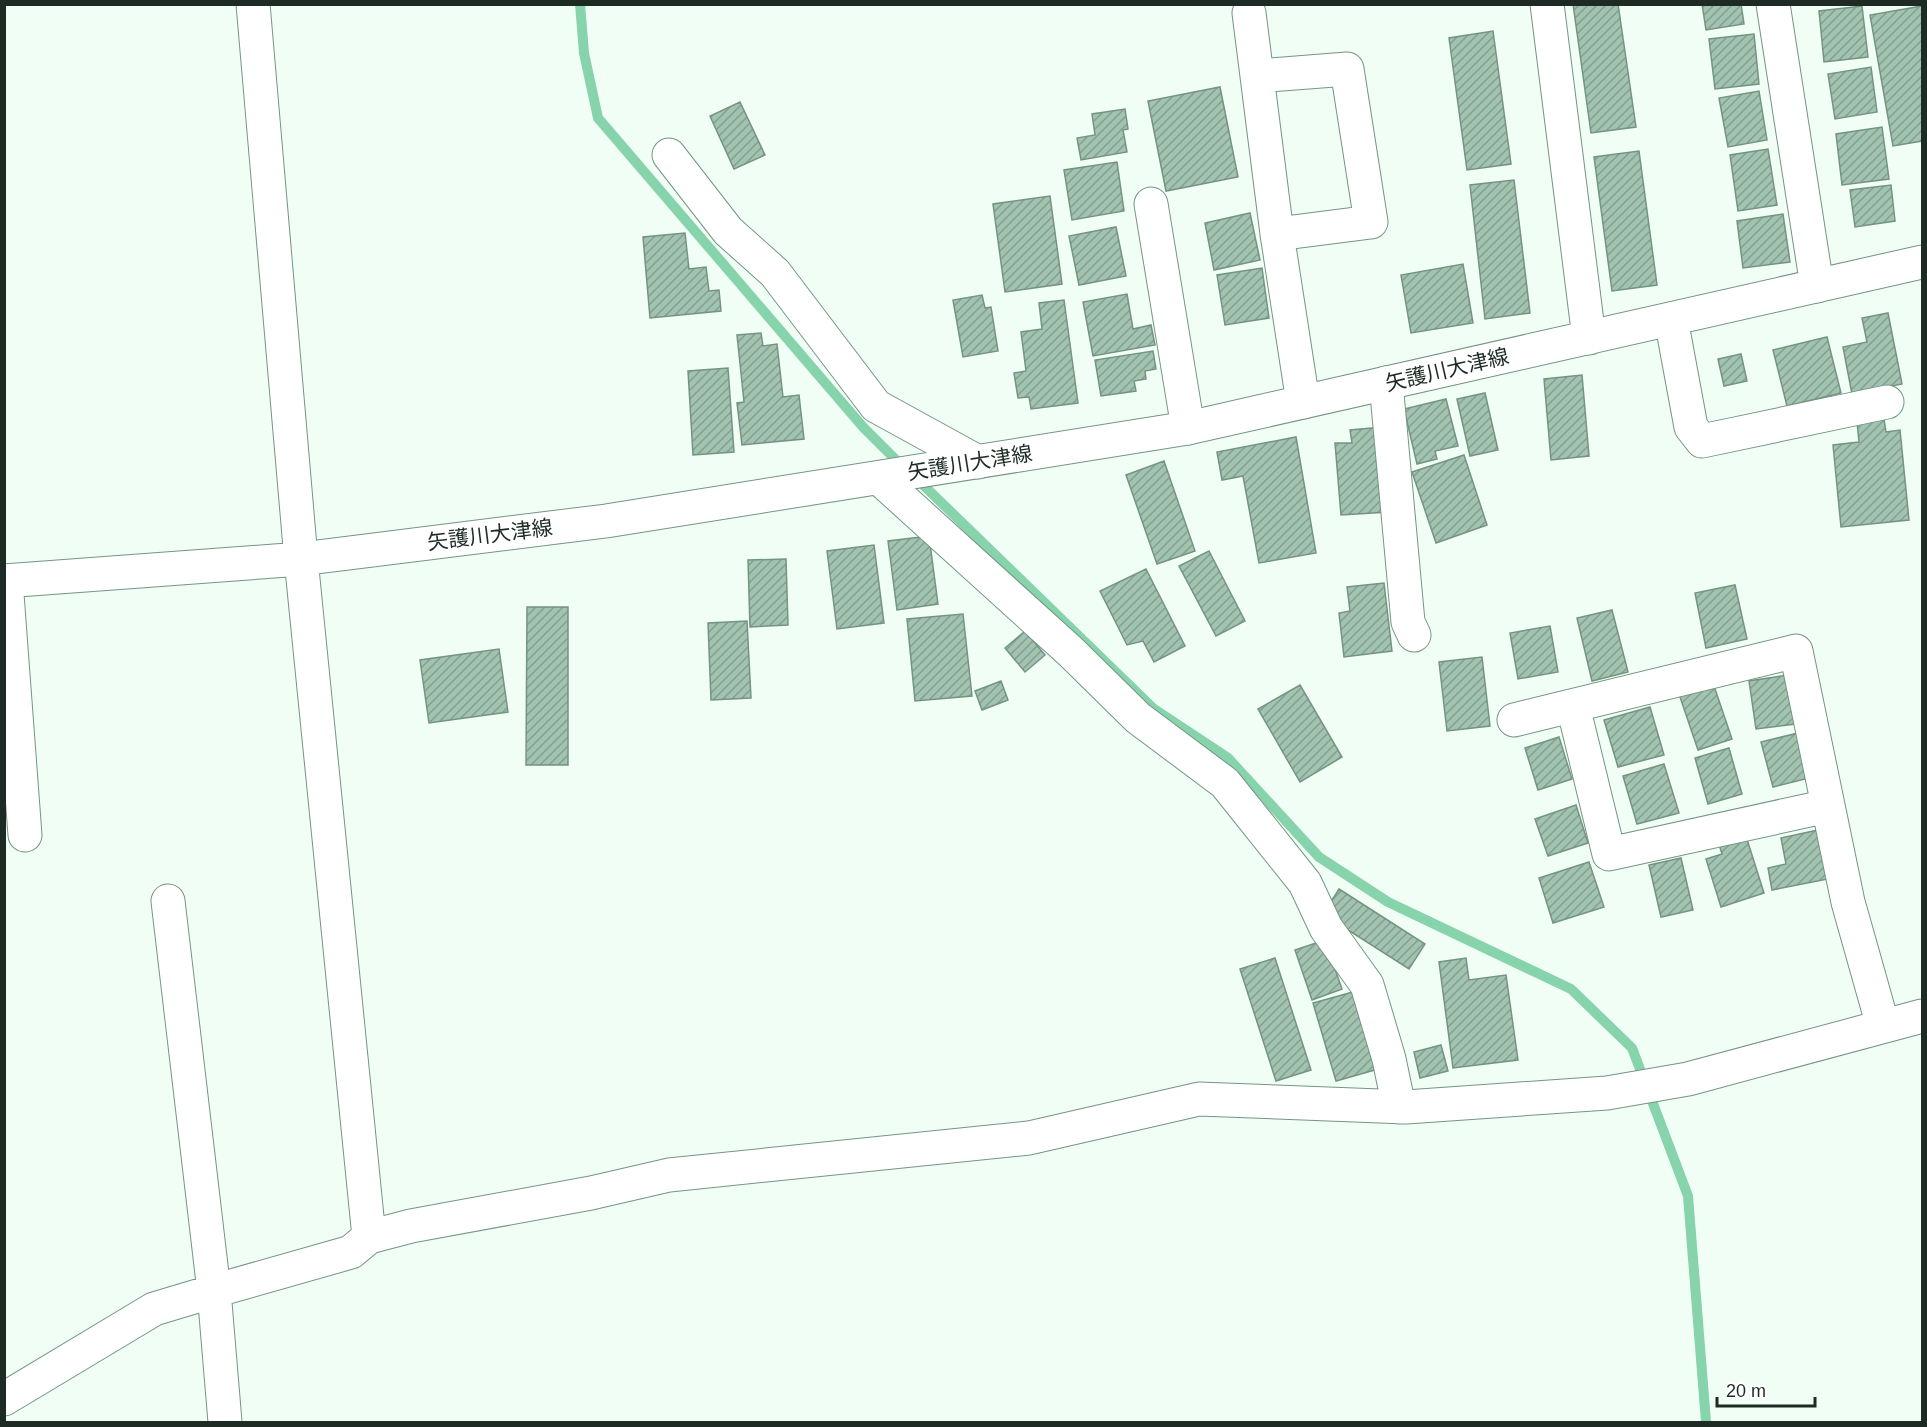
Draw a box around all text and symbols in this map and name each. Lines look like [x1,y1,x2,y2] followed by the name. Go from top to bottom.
[1383,344,1511,395] street label: 矢護川大津線
[906,441,1034,484] street label: 矢護川大津線
[426,515,554,554] street label: 矢護川大津線
[1717,1370,1814,1408] scale bar
[1726,1381,1766,1401] text: 20 m

